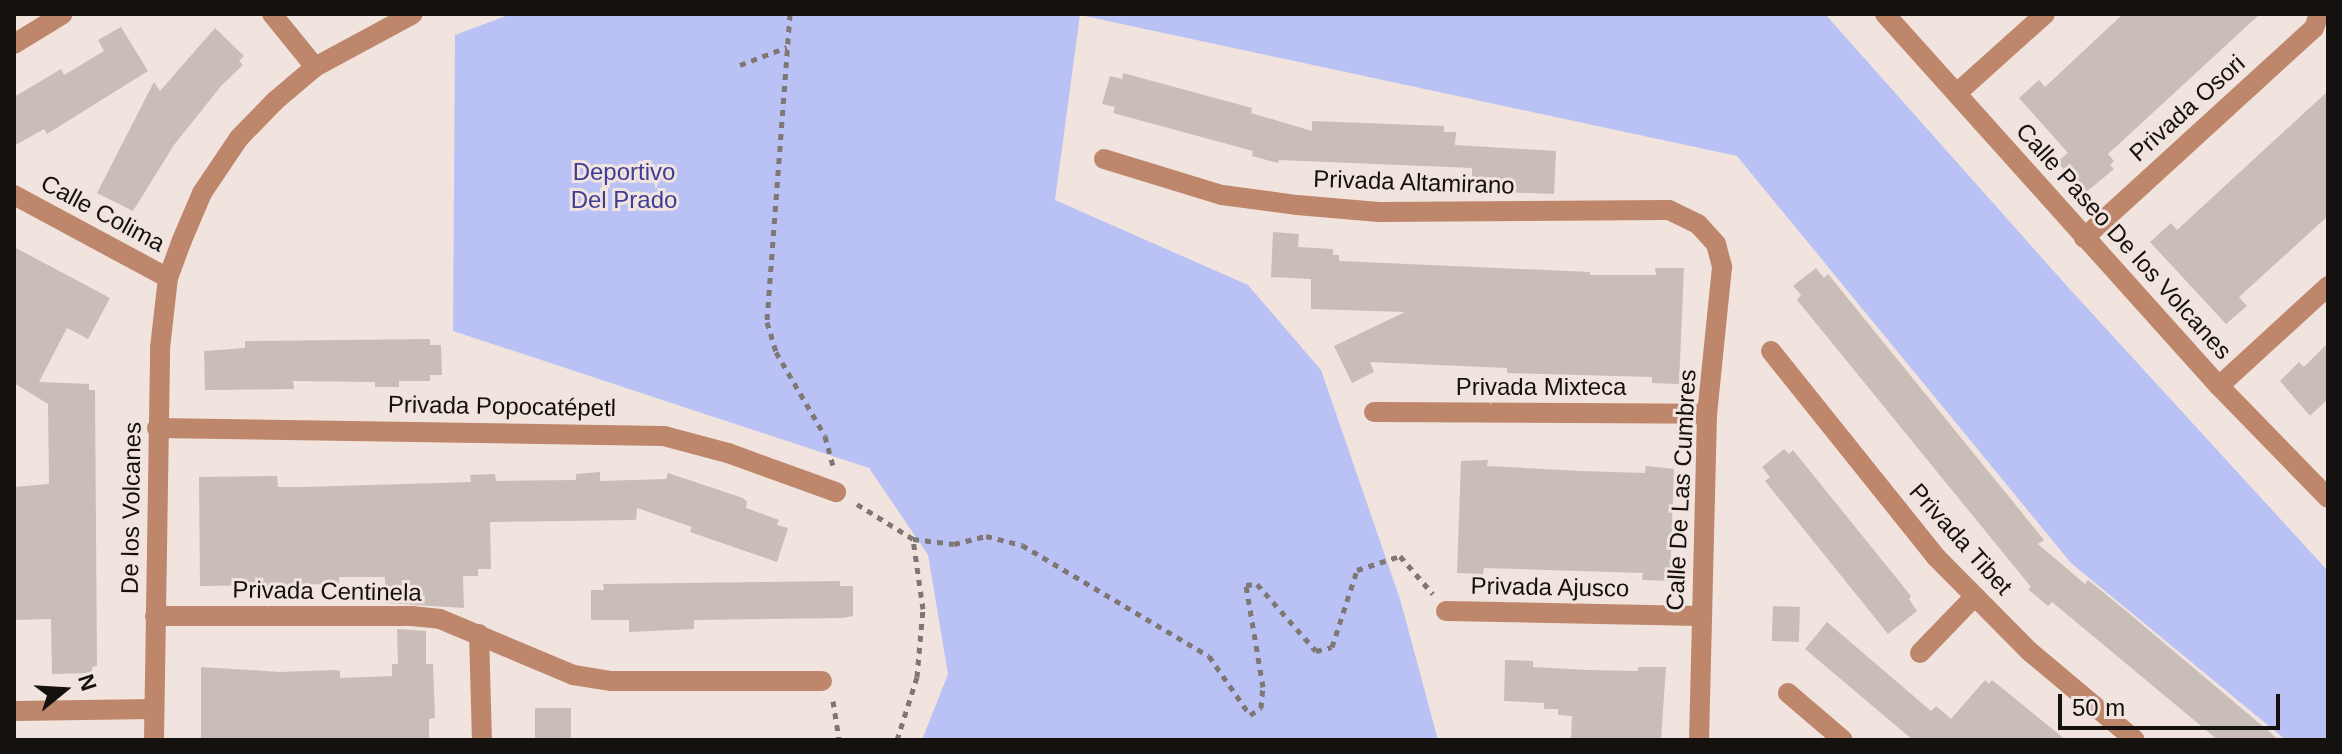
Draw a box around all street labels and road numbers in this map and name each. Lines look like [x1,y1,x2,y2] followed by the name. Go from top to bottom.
[2123,49,2251,167] street label: Privada Osori
[2010,117,2238,365] street label: Calle Paseo De los Volcanes
[1312,164,1516,200] street label: Privada Altamirano
[36,168,170,258] street label: Calle Colima
[1660,369,1702,611] street label: Calle De Las Cumbres
[1456,373,1626,401] street label: Privada Mixteca
[388,390,616,422] street label: Privada Popocatépetl
[115,422,147,594] street label: De los Volcanes
[1903,477,2019,601] street label: Privada Tibet
[1470,571,1630,603] street label: Privada Ajusco
[232,575,422,607] street label: Privada Centinela

